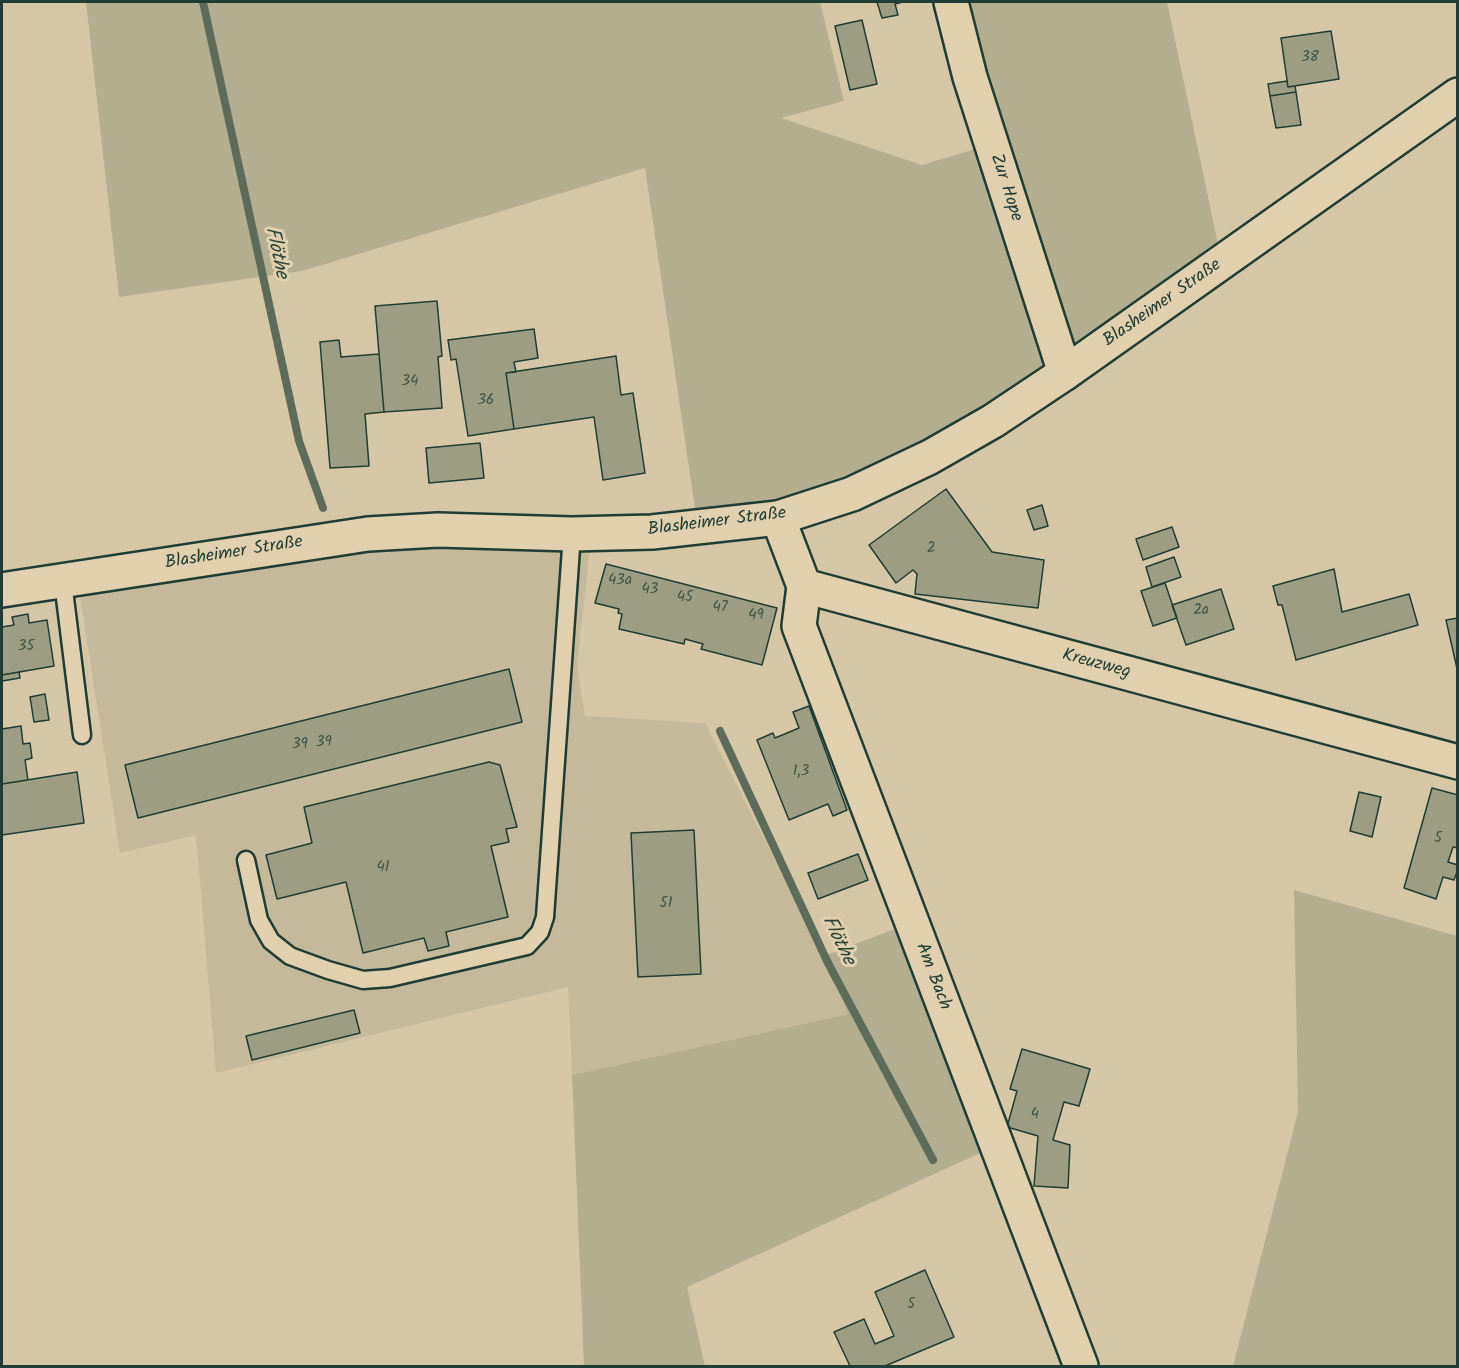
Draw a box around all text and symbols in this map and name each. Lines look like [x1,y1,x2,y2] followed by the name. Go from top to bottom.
[1301,49,1319,67] house number: 38
[984,151,1026,225] street label: Zur Hope
[258,225,292,281] water label: Flöthe
[1100,255,1226,353] street label: Blasheimer Straße
[402,373,418,391] house number: 34
[478,392,494,410] house number: 36
[647,504,787,542] street label: Blasheimer Straße
[164,532,304,576] street label: Blasheimer Straße
[927,540,935,558] house number: 2
[608,572,632,590] house number: 43a
[642,581,658,599] house number: 43
[677,589,693,607] house number: 45
[712,599,728,617] house number: 47
[1193,602,1209,620] house number: 2a
[748,607,764,625] house number: 49
[18,638,34,656] house number: 35
[1059,646,1133,684] street label: Kreuzweg
[316,734,332,752] house number: 39
[292,736,308,754] house number: 39
[793,763,809,781] house number: 1,3
[1434,830,1442,848] house number: 5
[377,859,389,877] house number: 41
[660,895,672,913] house number: 51
[815,912,859,970] water label: Flöthe
[909,940,955,1014] street label: Am Bach
[1031,1106,1039,1124] house number: 4
[907,1296,915,1314] house number: 5

